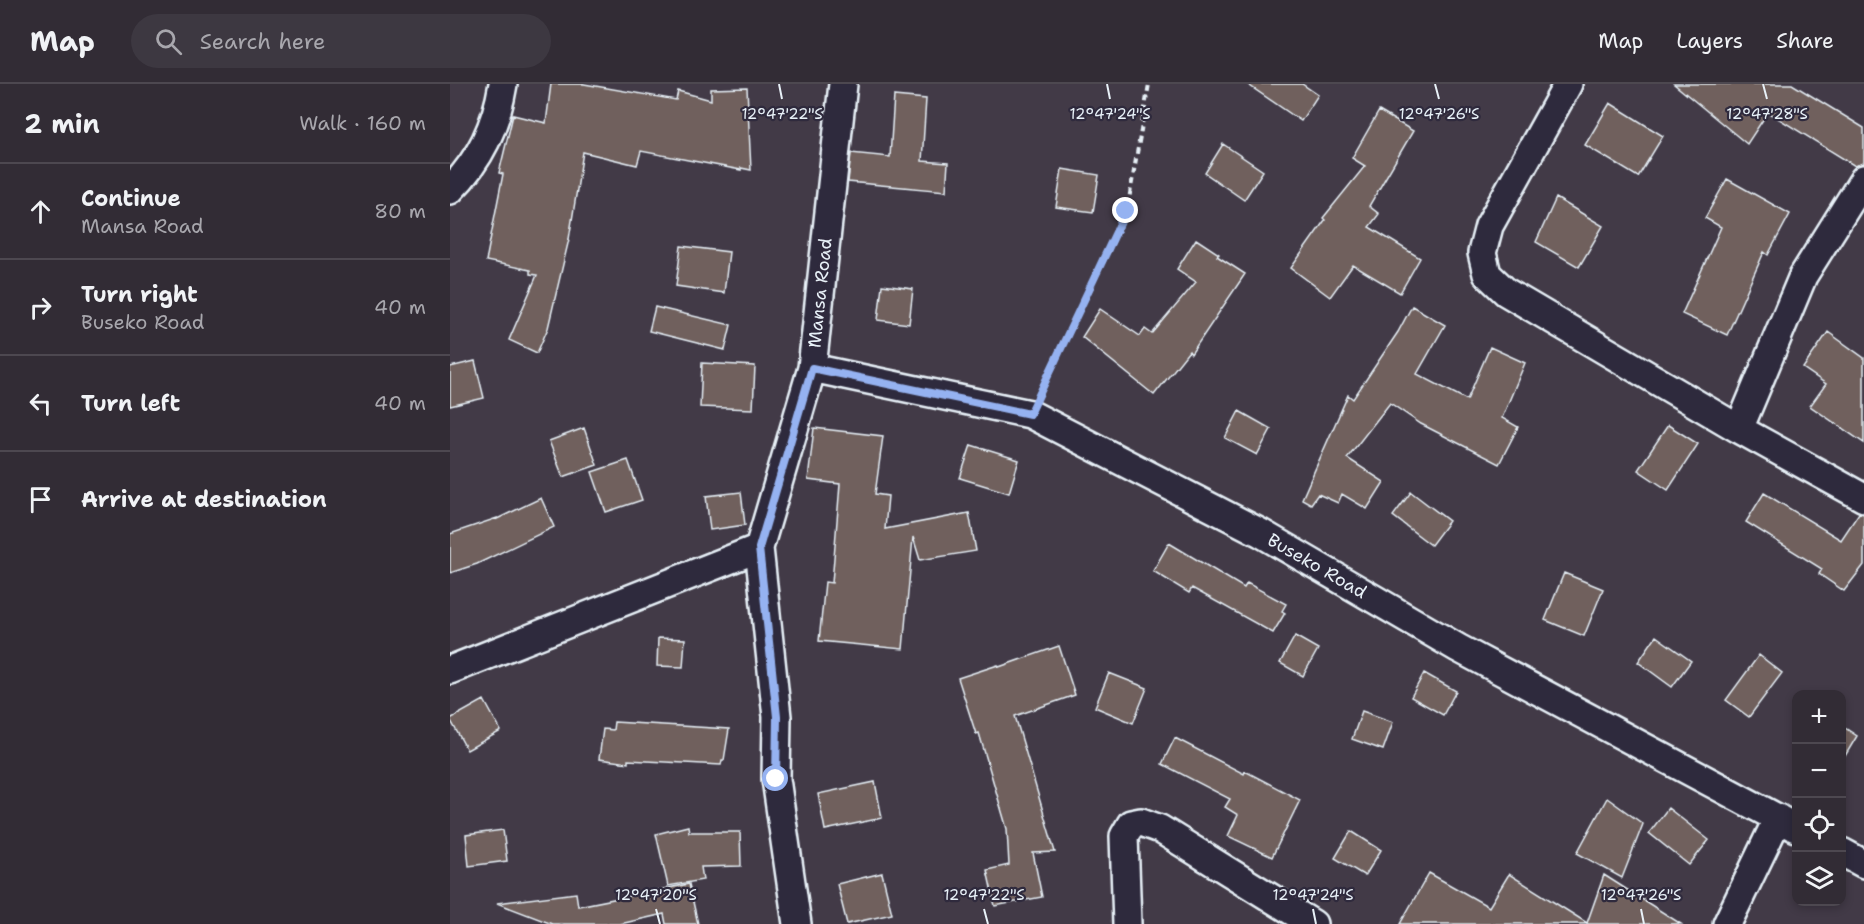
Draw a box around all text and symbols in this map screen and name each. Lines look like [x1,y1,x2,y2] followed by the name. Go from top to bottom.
[131,14,551,68] search box
[30,22,95,60] text: Map
[152,25,185,58] icon: search
[200,27,325,56] text: Search here
[1598,27,1643,55] text: Map
[1676,27,1743,55] text: Layers
[1776,27,1834,55] text: Share
[741,104,823,124] text: 12°47'22"S
[1069,104,1151,124] text: 12°47'24"S
[1399,104,1479,124] text: 12°47'26"S
[1726,104,1808,124] text: 12°47'28"S
[24,106,100,141] text: 2 min
[299,110,426,136] text: Walk · 160 m
[81,184,181,213] text: Continue
[24,195,57,228] icon: ahead
[1112,197,1138,223] route end
[374,198,426,224] text: 80 m
[81,213,204,239] text: Mansa Road
[802,237,838,349] street label: Mansa Road
[81,280,198,309] text: Turn right
[24,291,57,324] icon: right
[374,294,426,320] text: 40 m
[81,309,204,335] text: Buseko Road
[24,387,57,420] icon: left
[81,389,180,418] text: Turn left
[374,390,426,416] text: 40 m
[24,483,57,516] icon: arrive
[81,485,327,514] text: Arrive at destination
[1263,528,1371,604] street label: Buseko Road
[1792,690,1846,906] map controls
[1792,690,1846,744] button: +
[1792,744,1846,798] button: −
[762,765,788,791] route start
[1792,798,1846,852] button: locate
[1792,852,1846,906] button: layers
[615,885,697,905] text: 12°47'20"S
[943,885,1025,905] text: 12°47'22"S
[1272,885,1354,905] text: 12°47'24"S
[1601,885,1681,905] text: 12°47'26"S

